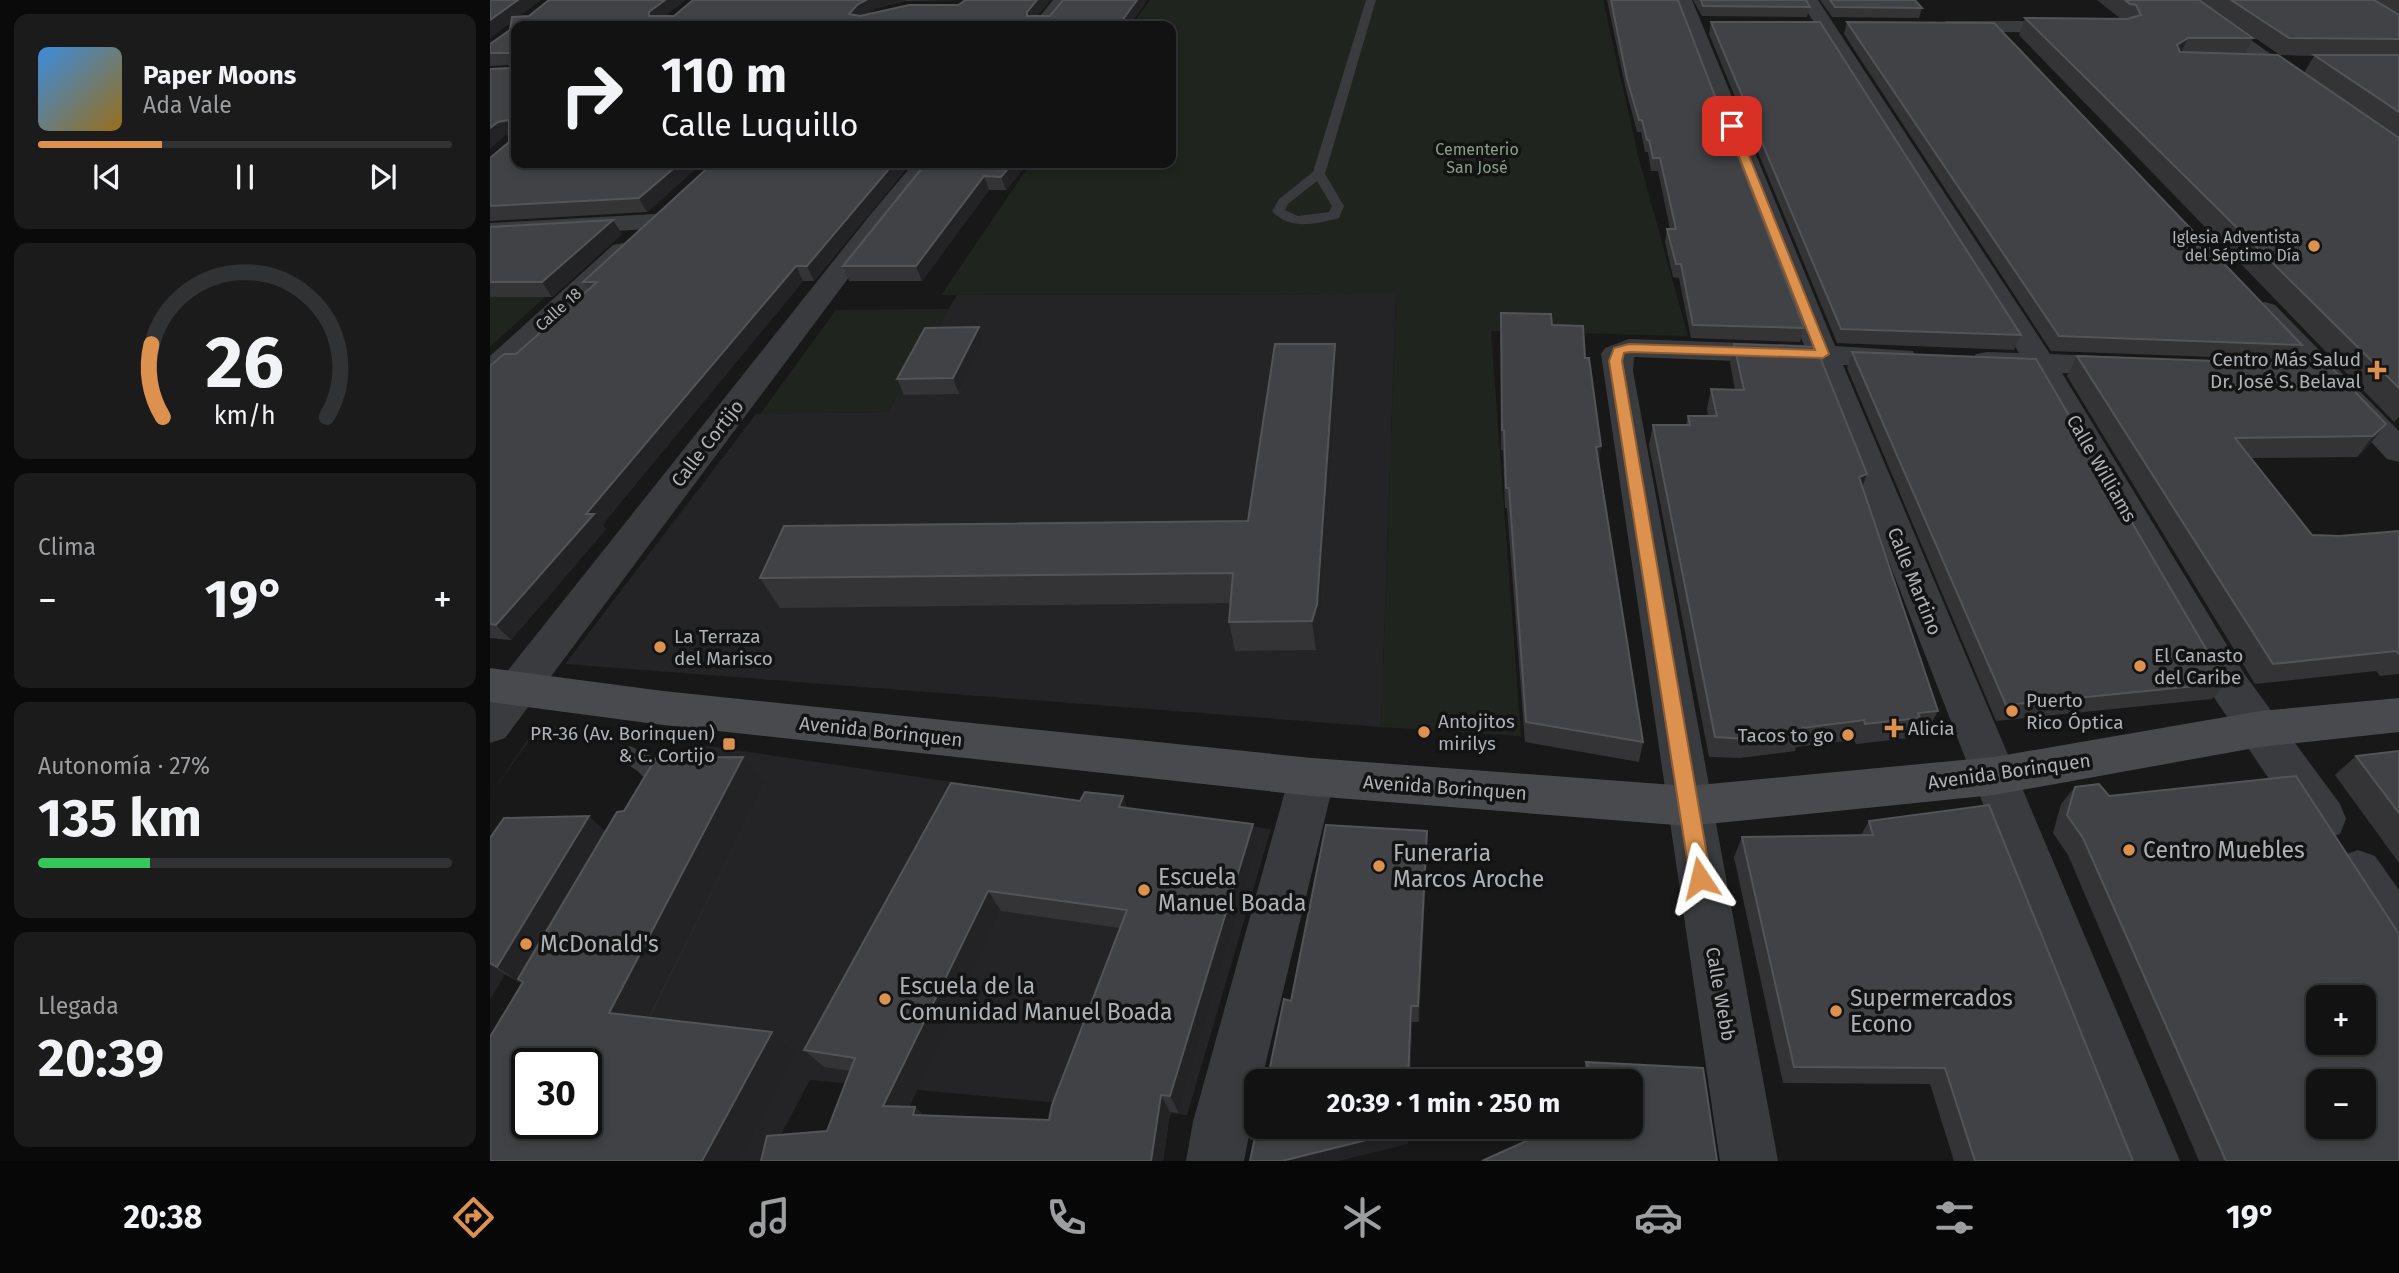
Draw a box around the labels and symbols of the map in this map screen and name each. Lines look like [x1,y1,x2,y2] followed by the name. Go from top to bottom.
[1702,96,1762,156] pin
[1435,140,1519,177] park label: Cementerio San José
[2172,228,2300,265] place label: Iglesia Adventista del Séptimo Día
[2306,238,2322,254] marker: Iglesia Adventista del Séptimo Día
[531,284,585,335] street label: Calle 18
[2210,348,2361,393] place label: Centro Más Salud Dr. José S. Belaval
[2367,360,2387,380] marker: Centro Más Salud Dr. José S. Belaval
[666,395,749,492] street label: Calle Cortijo
[2062,411,2142,526] street label: Calle Williams
[1883,524,1947,638] street label: Calle Martino
[674,625,773,670] place label: La Terraza del Marisco
[652,639,668,655] marker: La Terraza del Marisco
[2154,644,2243,689] place label: El Canasto del Caribe
[2132,658,2148,674] marker: El Canasto del Caribe
[2026,689,2124,734] place label: Puerto Rico Óptica
[2004,703,2020,719] marker: Puerto Rico Óptica
[1438,710,1515,755] place label: Antojitos mirilys
[798,711,964,752] street label: Avenida Borinquen
[1908,717,1955,740] place label: Alicia
[1886,720,1902,736] marker: Alicia
[530,722,715,767] place label: PR-36 (Av. Borinquen) & C. Cortijo
[1416,724,1432,740] marker: Antojitos mirilys
[1738,724,1834,747] place label: Tacos to go
[1840,727,1856,743] marker: Tacos to go
[721,736,737,752] marker: PR-36 (Av. Borinquen) & C. Cortijo
[1926,749,2092,794] street label: Avenida Borinquen
[1362,770,1528,805] street label: Avenida Borinquen
[2143,836,2305,864] place label: Centro Muebles
[1393,839,1544,893] place label: Funeraria Marcos Aroche
[1663,841,1737,915] position arrow
[2121,842,2137,858] marker: Centro Muebles
[1371,858,1387,874] marker: Funeraria Marcos Aroche
[1158,863,1307,917] place label: Escuela Manuel Boada
[1136,882,1152,898] marker: Escuela Manuel Boada
[540,930,659,958] place label: McDonald's
[518,936,534,952] marker: McDonald's
[1701,945,1740,1043] street label: Calle Webb
[899,972,1173,1026] place label: Escuela de la Comunidad Manuel Boada
[1850,984,2013,1038] place label: Supermercados Econo
[877,991,893,1007] marker: Escuela de la Comunidad Manuel Boada
[1828,1003,1844,1019] marker: Supermercados Econo
[511,1048,602,1139] speed limit sign: 30

